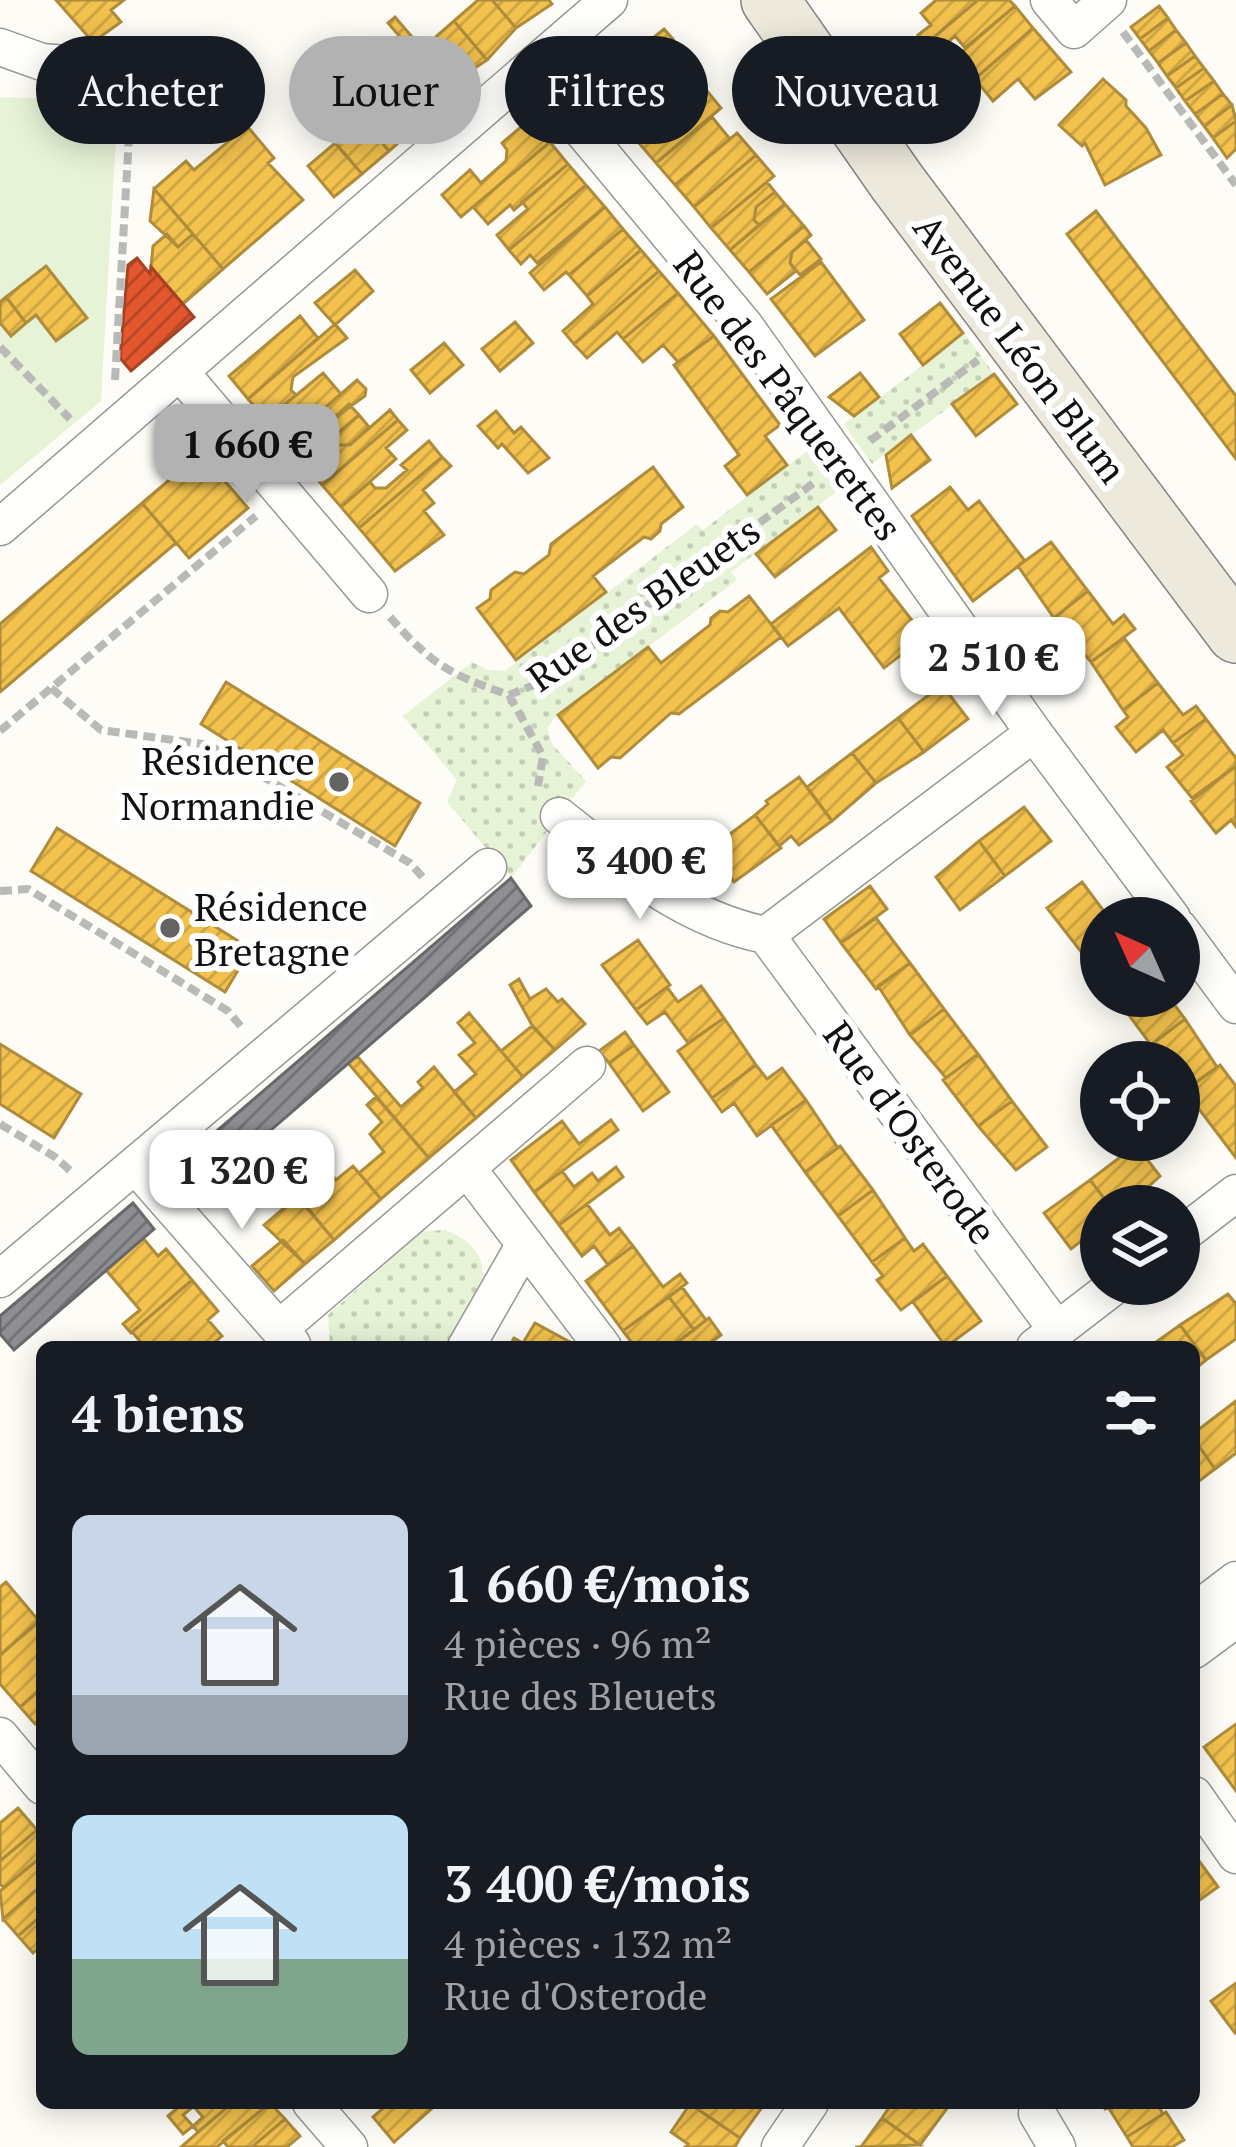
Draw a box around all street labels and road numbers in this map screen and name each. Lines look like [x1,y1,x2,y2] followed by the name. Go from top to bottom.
[903,203,1139,493] street label: Avenue Léon Blum
[663,239,915,551] street label: Rue des Pâquerettes
[516,504,770,702] street label: Rue des Bleuets
[813,1010,1009,1254] street label: Rue d'Osterode

